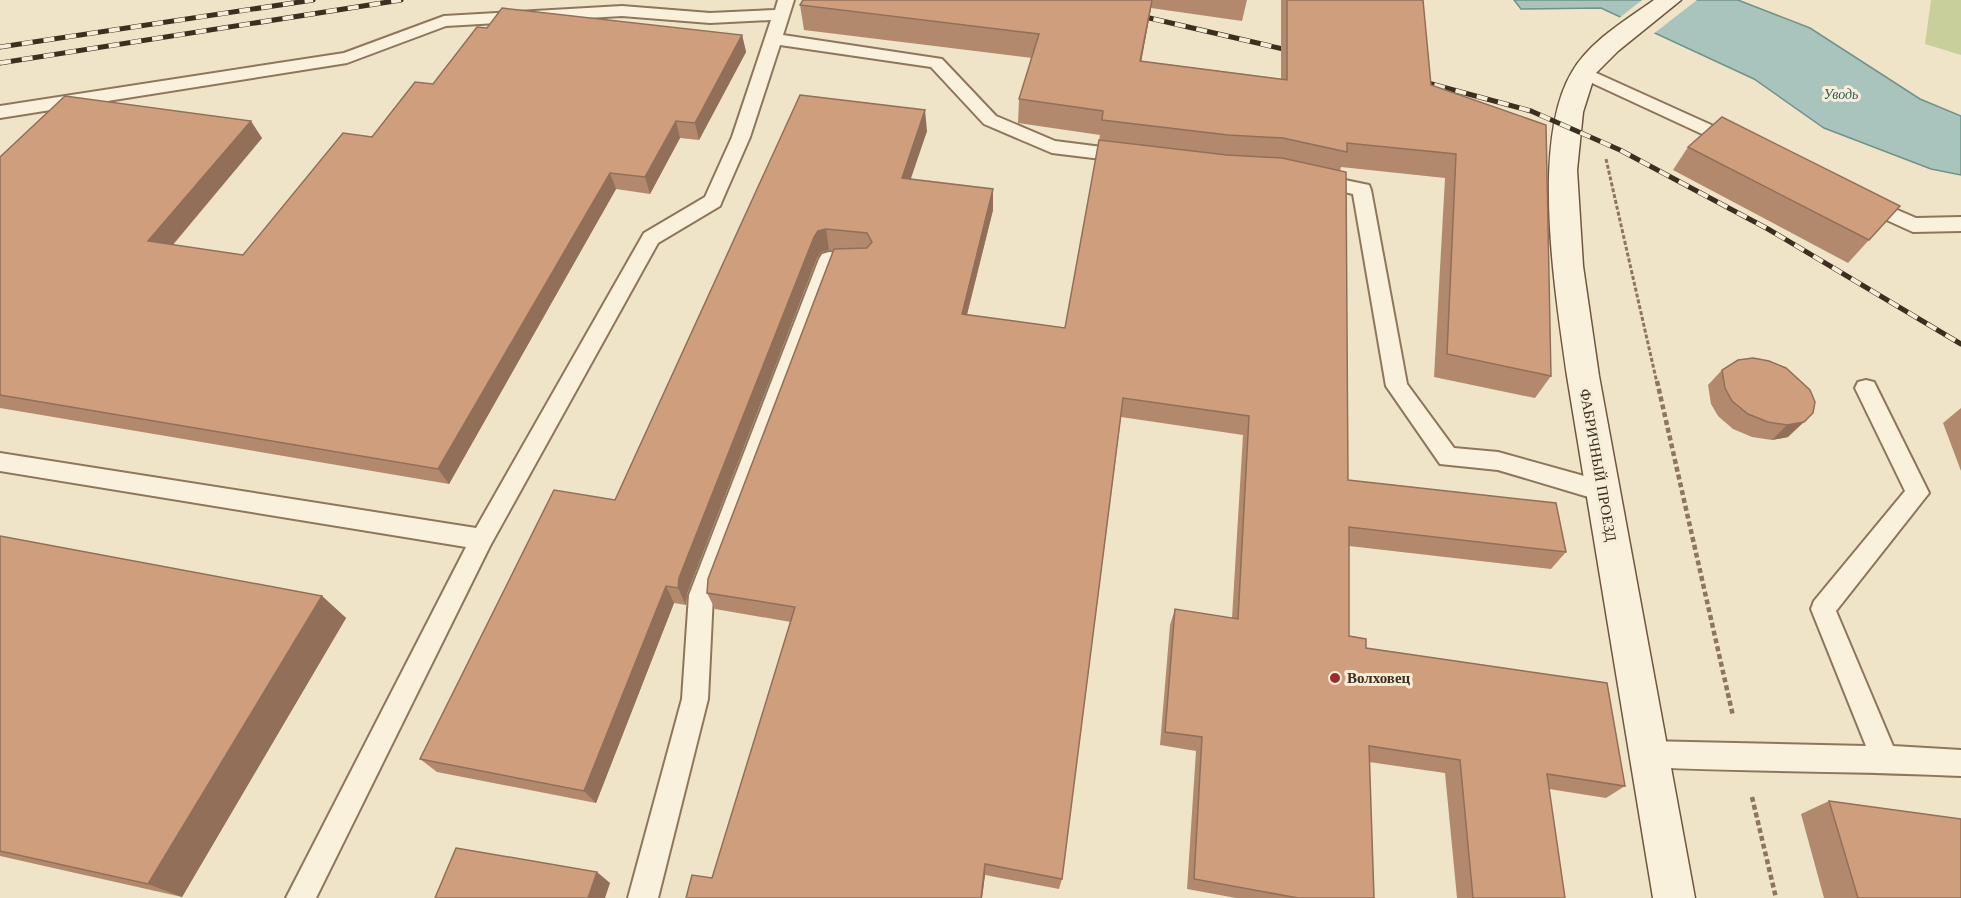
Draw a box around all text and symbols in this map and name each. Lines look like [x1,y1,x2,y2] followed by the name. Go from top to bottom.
[1824,85,1858,103] water label: Уводь
[1576,387,1621,543] street label: ФАБРИЧНЫЙ ПРОЕЗД
[1347,668,1411,687] place label: Волховец
[1328,671,1342,685] marker: Волховец

